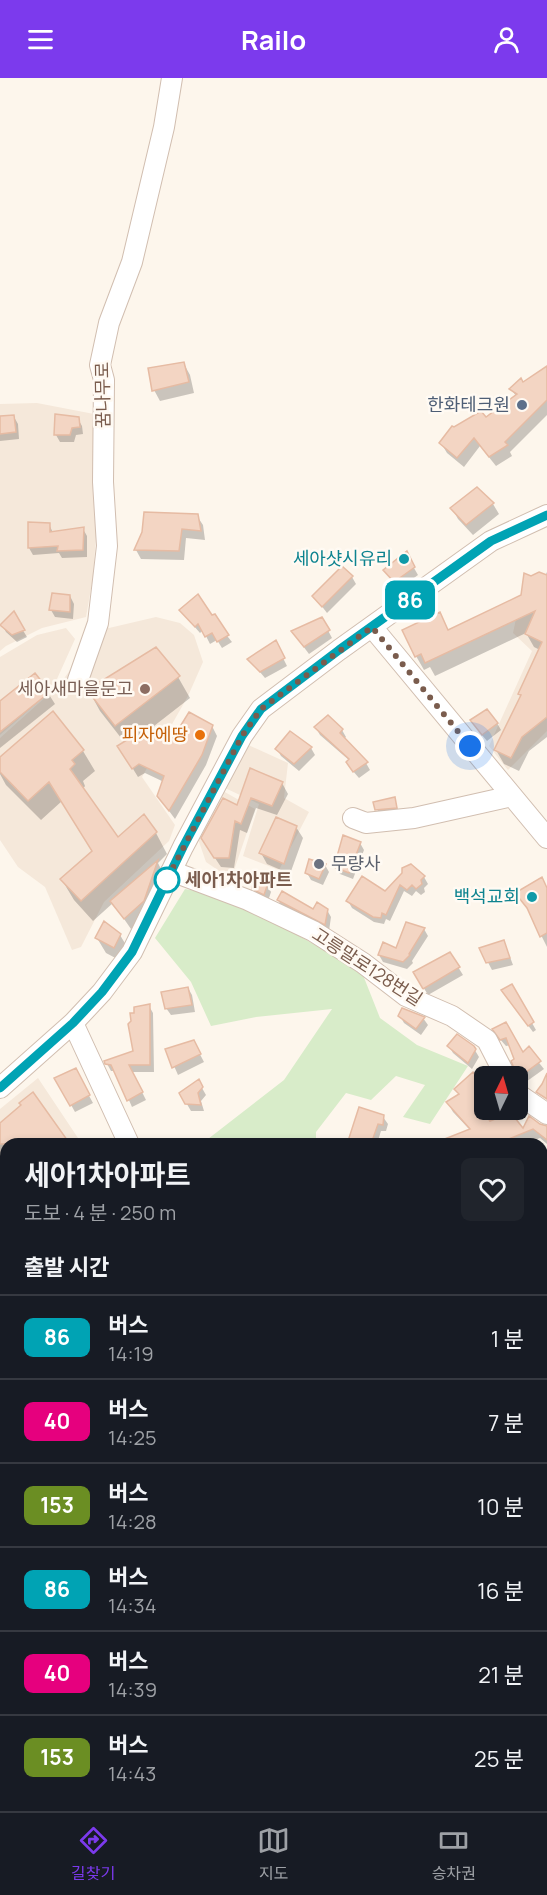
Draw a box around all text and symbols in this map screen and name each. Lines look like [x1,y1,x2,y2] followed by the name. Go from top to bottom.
[241,21,306,58] text: Railo
[24,23,57,56] icon: menu
[490,23,523,56] icon: person
[89,362,115,428] street label: 꿈나무로
[427,392,510,416] place label: 한화테크원
[515,398,529,412] marker: 한화테크원
[293,546,392,570] place label: 세아샷시유리
[397,552,411,566] marker: 세아샷시유리
[383,580,437,620] line badge: 86
[397,586,423,614] text: 86
[17,676,133,700] place label: 세아새마을문고
[138,682,152,696] marker: 세아새마을문고
[122,722,188,746] place label: 피자에땅
[193,728,207,742] marker: 피자에땅
[455,731,485,761] your location
[331,851,381,875] place label: 무량사
[312,857,326,871] marker: 무량사
[154,867,180,893] marker: 세아1차아파트
[185,867,292,891] place label: 세아1차아파트
[454,884,520,908] place label: 백석교회
[525,890,539,904] marker: 백석교회
[308,921,427,1011] street label: 고릉말로128번길
[474,1066,528,1120] north arrow
[474,1066,528,1120] map controls
[24,1155,191,1193] text: 세아1차아파트
[461,1158,524,1221] button: heart
[24,1199,176,1226] text: 도보 · 4 분 · 250 m
[24,1252,109,1282] text: 출발 시간
[108,1310,148,1340] text: 버스
[44,1323,70,1351] text: 86
[491,1324,524,1354] text: 1 분
[108,1340,154,1367] text: 14:19
[108,1394,148,1424] text: 버스
[44,1407,70,1435] text: 40
[488,1408,524,1438] text: 7 분
[108,1424,157,1451] text: 14:25
[108,1478,148,1508] text: 버스
[40,1491,74,1519] text: 153
[477,1492,524,1522] text: 10 분
[108,1508,157,1535] text: 14:28
[108,1562,148,1592] text: 버스
[44,1575,70,1603] text: 86
[477,1576,524,1606] text: 16 분
[108,1592,156,1619] text: 14:34
[108,1646,148,1676] text: 버스
[44,1659,70,1687] text: 40
[478,1660,524,1690] text: 21 분
[108,1676,157,1703] text: 14:39
[108,1730,148,1760] text: 버스
[40,1743,74,1771] text: 153
[474,1744,524,1774] text: 25 분
[108,1760,156,1787] text: 14:43
[71,1824,115,1884] tab: 길찾기
[257,1824,290,1884] tab: 지도
[432,1824,476,1884] tab: 승차권

